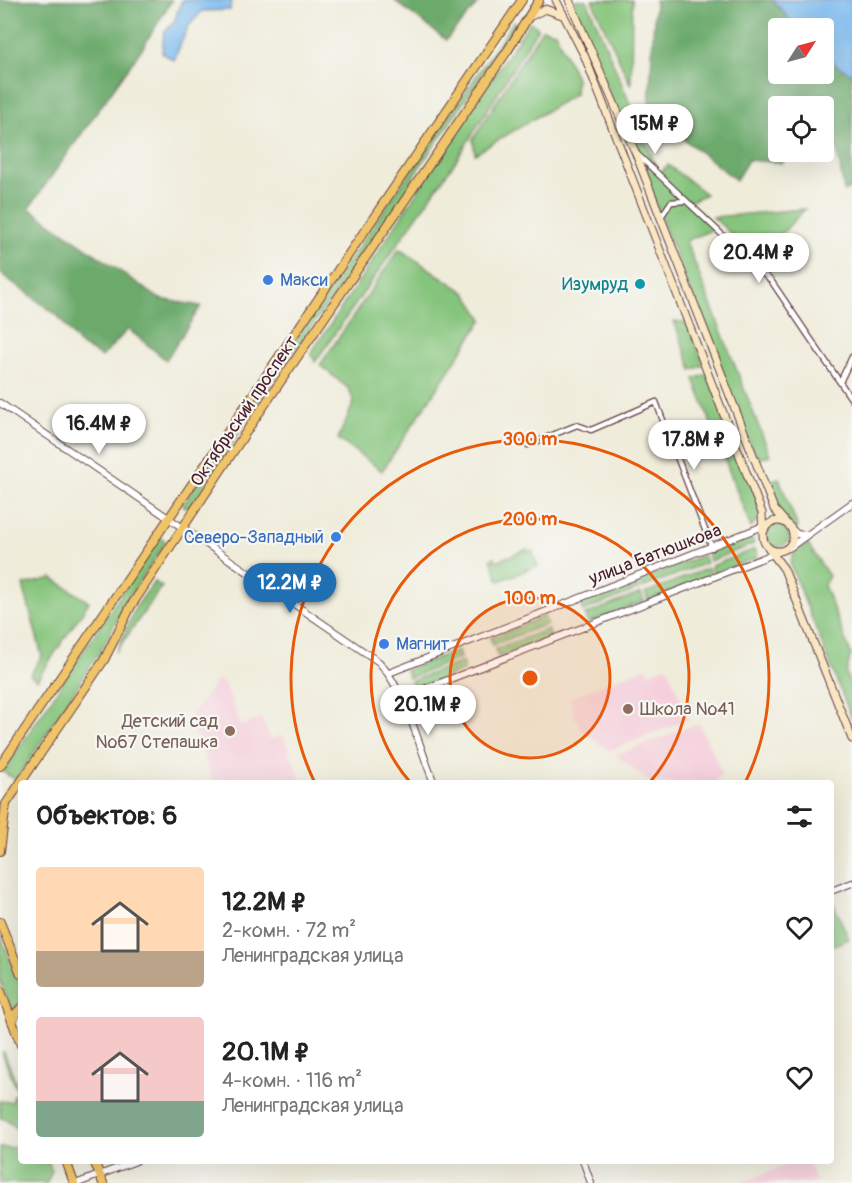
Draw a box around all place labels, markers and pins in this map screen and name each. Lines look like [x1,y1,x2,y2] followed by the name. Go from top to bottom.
[613,104,697,155] pin: 15M ₽
[704,233,814,284] pin: 20.4M ₽
[280,269,328,292] place label: Макси
[261,273,275,287] marker: Макси
[562,273,628,296] place label: Изумруд
[633,277,647,291] marker: Изумруд
[44,404,154,455] pin: 16.4M ₽
[639,420,749,471] pin: 17.8M ₽
[184,526,324,549] place label: Северо-Западный
[329,530,343,544] marker: Северо-Западный
[235,563,345,614] pin: 12.2M ₽
[396,633,449,656] place label: Магнит
[377,637,391,651] marker: Магнит
[520,668,540,688] centre of rings
[373,685,483,736] pin: 20.1M ₽
[640,698,735,721] place label: Школа №41
[621,702,635,716] marker: Школа №41
[96,710,218,754] place label: Детский сад №67 Степашка
[223,724,237,738] marker: Детский сад №67 Степашка

